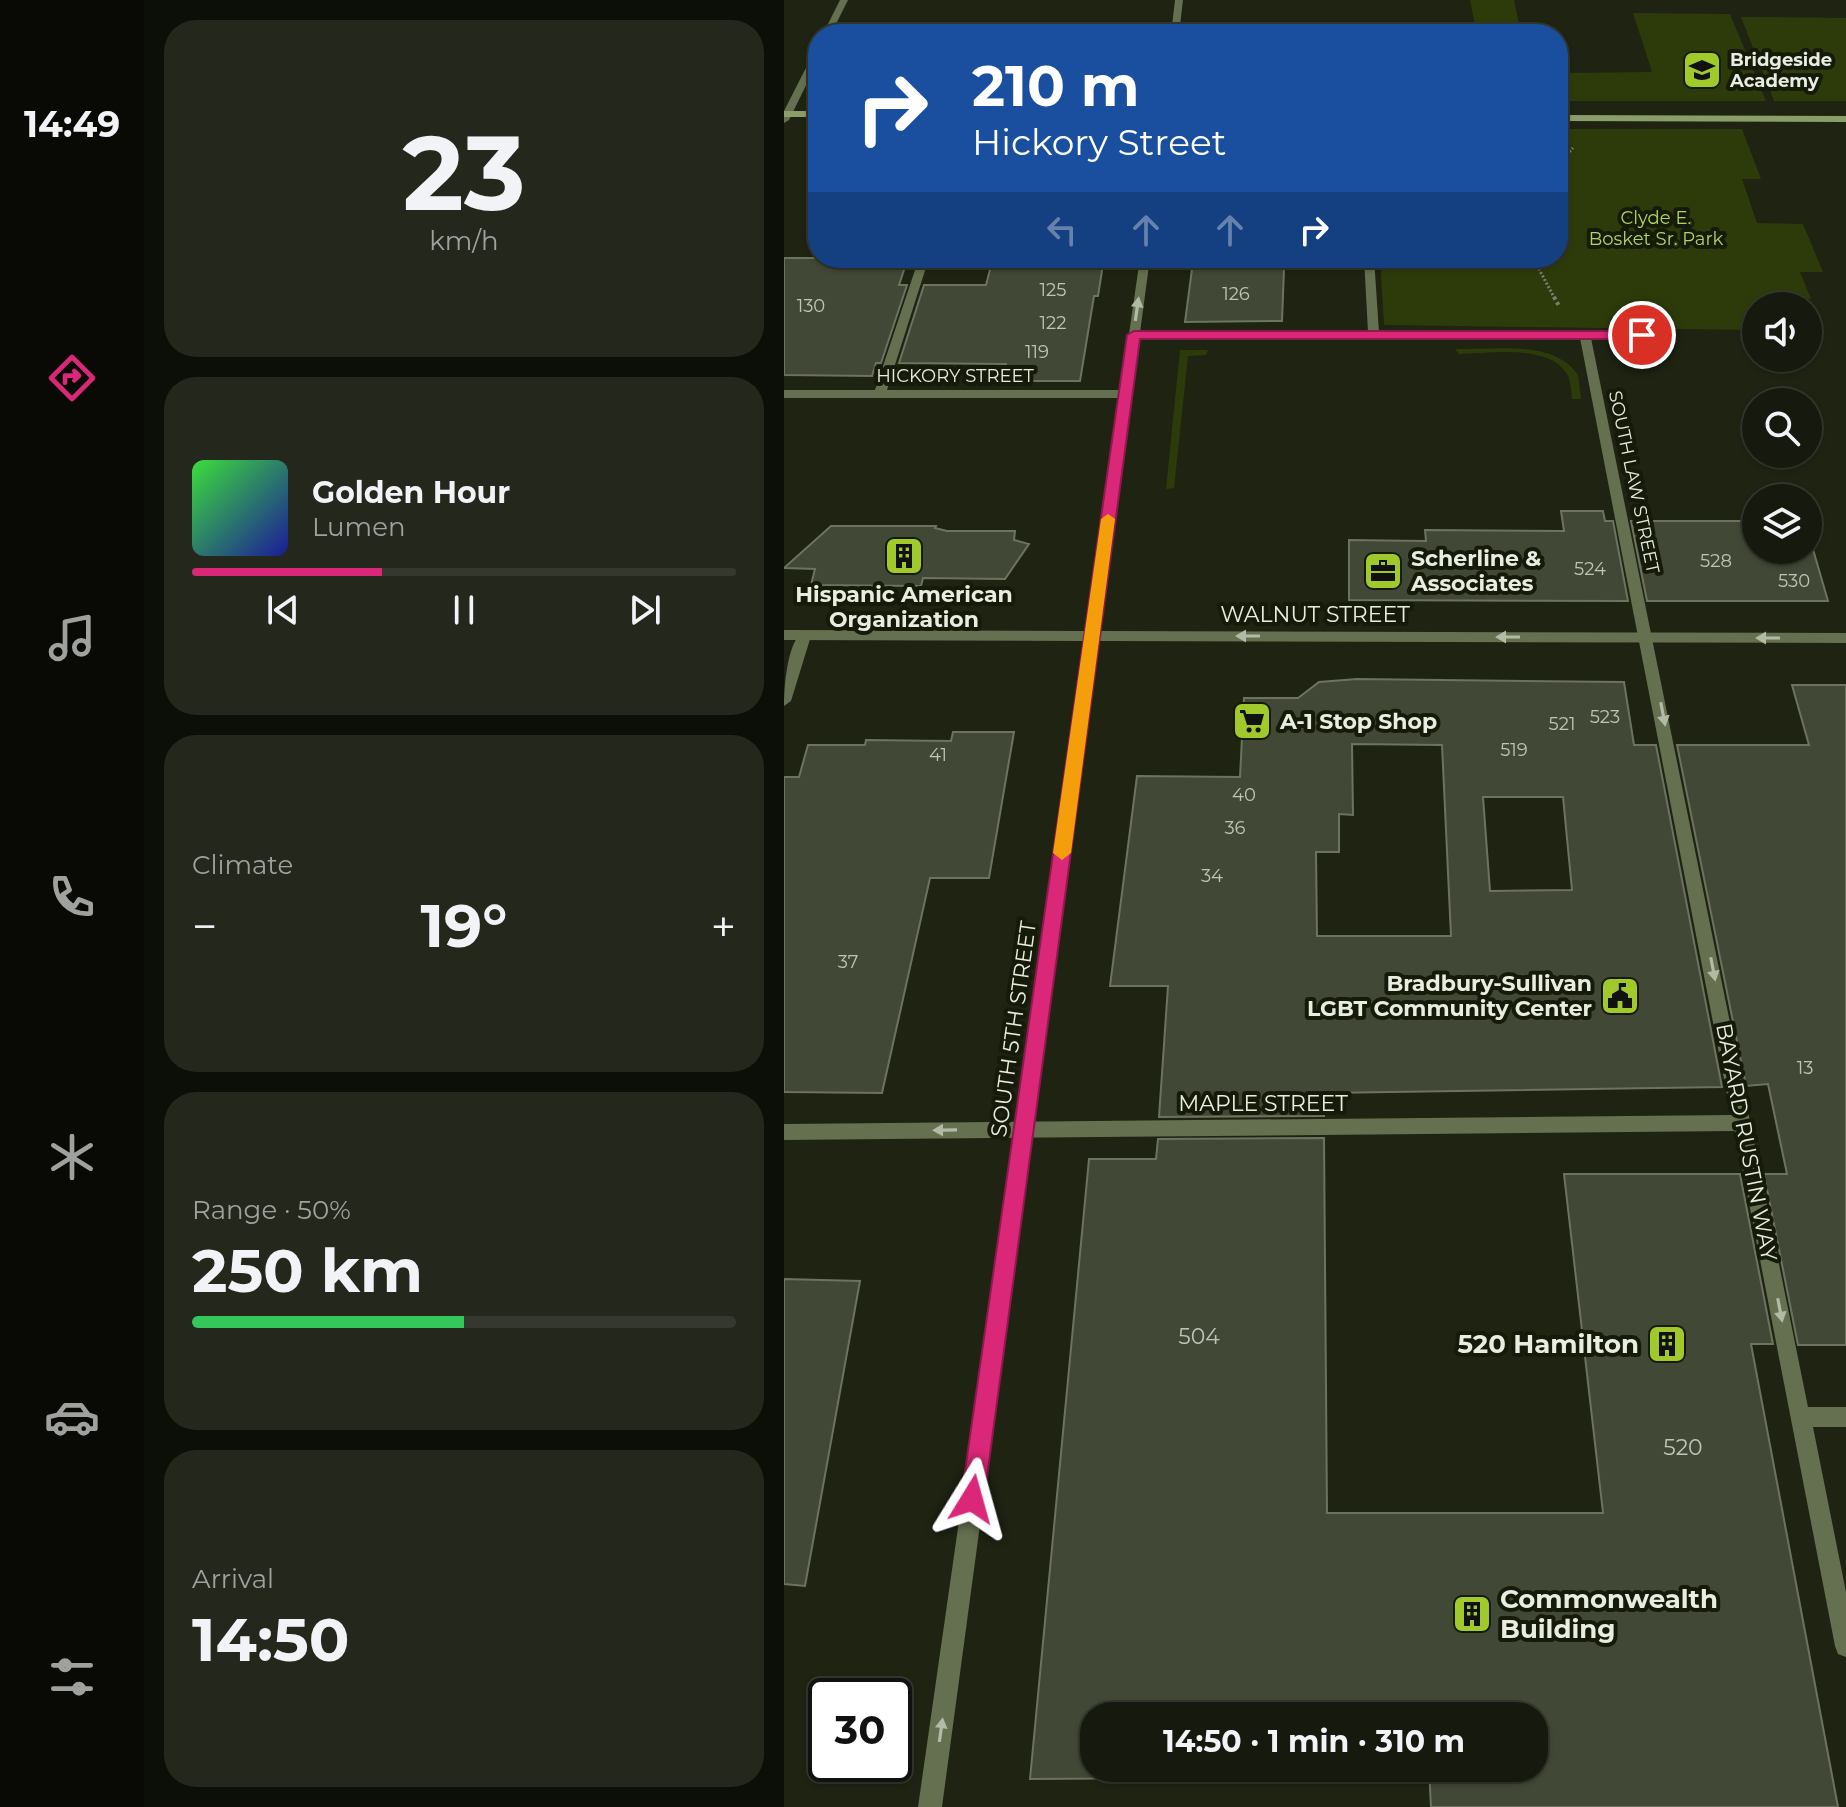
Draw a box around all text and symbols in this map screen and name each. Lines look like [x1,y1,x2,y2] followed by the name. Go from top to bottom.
[1681,49,1723,91] school or university icon: Bridgeside Academy
[1729,49,1832,92] place label: Bridgeside Academy
[972,52,1140,120] text: 210 m
[840,56,944,160] icon: right
[24,102,120,146] text: 14:49
[403,109,525,236] text: 23
[972,120,1226,164] text: Hickory Street
[1589,207,1724,250] park label: Clyde E. Bosket Sr. Park
[1040,208,1084,252] icon: left
[1124,208,1168,252] icon: ahead
[1208,208,1252,252] icon: ahead
[1292,208,1336,252] icon: right
[429,225,499,257] text: km/h
[1040,279,1066,301] house number: 125
[1222,283,1250,305] house number: 126
[1742,292,1822,564] map controls
[1742,292,1822,372] button: sound
[797,295,825,317] house number: 130
[1131,296,1144,321] one-way arrow
[1608,301,1676,369] pin
[1040,312,1066,334] house number: 122
[1620,313,1664,357] icon: arrive
[1025,341,1049,363] house number: 119
[44,350,100,406] icon: directions
[876,365,1034,387] street label: HICKORY STREET
[1742,388,1822,468] button: search
[1604,389,1664,576] street label: SOUTH LAW STREET
[312,474,510,511] text: Golden Hour
[1742,484,1822,564] button: layers
[312,511,405,543] text: Lumen
[883,535,925,577] building icon: Hispanic American Organization
[1410,545,1541,597] place label: Scherline & Associates
[1362,550,1404,592] office icon: Scherline & Associates
[1700,550,1732,572] house number: 528
[1574,558,1606,580] house number: 524
[1778,570,1810,592] house number: 530
[795,581,1013,633] place label: Hispanic American Organization
[261,588,305,632] icon: previous
[442,588,486,632] icon: pause
[623,588,667,632] icon: next
[1220,601,1410,628] street label: WALNUT STREET
[44,610,100,666] icon: music
[1235,630,1260,642] one-way arrow
[1495,631,1520,643] one-way arrow
[1755,632,1780,644] one-way arrow
[1231,700,1273,742] supermarket icon: A-1 Stop Shop
[1657,702,1670,727] one-way arrow
[1590,706,1620,728] house number: 523
[1279,708,1437,735] place label: A-1 Stop Shop
[1549,713,1575,735] house number: 521
[1500,739,1528,761] house number: 519
[929,744,947,766] house number: 41
[1232,784,1256,806] house number: 40
[1224,817,1246,839] house number: 36
[192,849,293,881] text: Climate
[1201,865,1223,887] house number: 34
[44,869,100,925] icon: phone
[421,889,507,962] text: 19°
[192,899,217,953] text: −
[711,899,736,953] text: +
[985,919,1042,1139] street label: SOUTH 5TH STREET
[838,951,858,973] house number: 37
[1707,957,1720,982] one-way arrow
[1307,970,1592,1022] place label: Bradbury-Sullivan LGBT Community Center
[1599,975,1641,1017] public building icon: Bradbury-Sullivan LGBT Community Center
[1710,1021,1783,1263] street label: BAYARD RUSTIN WAY
[1797,1057,1813,1079] house number: 13
[1178,1090,1348,1117] street label: MAPLE STREET
[932,1124,957,1136] one-way arrow
[44,1129,100,1185] icon: climate
[192,1194,351,1226] text: Range · 50%
[192,1234,423,1307] text: 250 km
[1774,1297,1787,1322] one-way arrow
[1178,1323,1220,1350] house number: 504
[1646,1323,1688,1365] building icon: 520 Hamilton
[1457,1328,1639,1360] place label: 520 Hamilton
[44,1389,100,1445] icon: car
[1663,1434,1703,1461] house number: 520
[930,1457,1014,1541] position arrow
[192,1563,274,1595] text: Arrival
[1500,1583,1718,1645] place label: Commonwealth Building
[1451,1593,1493,1635] building icon: Commonwealth Building
[192,1603,350,1676] text: 14:50
[44,1649,100,1705] icon: filters
[808,1678,912,1782] speed limit sign: 30
[935,1717,948,1742] one-way arrow
[1163,1723,1465,1760] text: 14:50 · 1 min · 310 m

